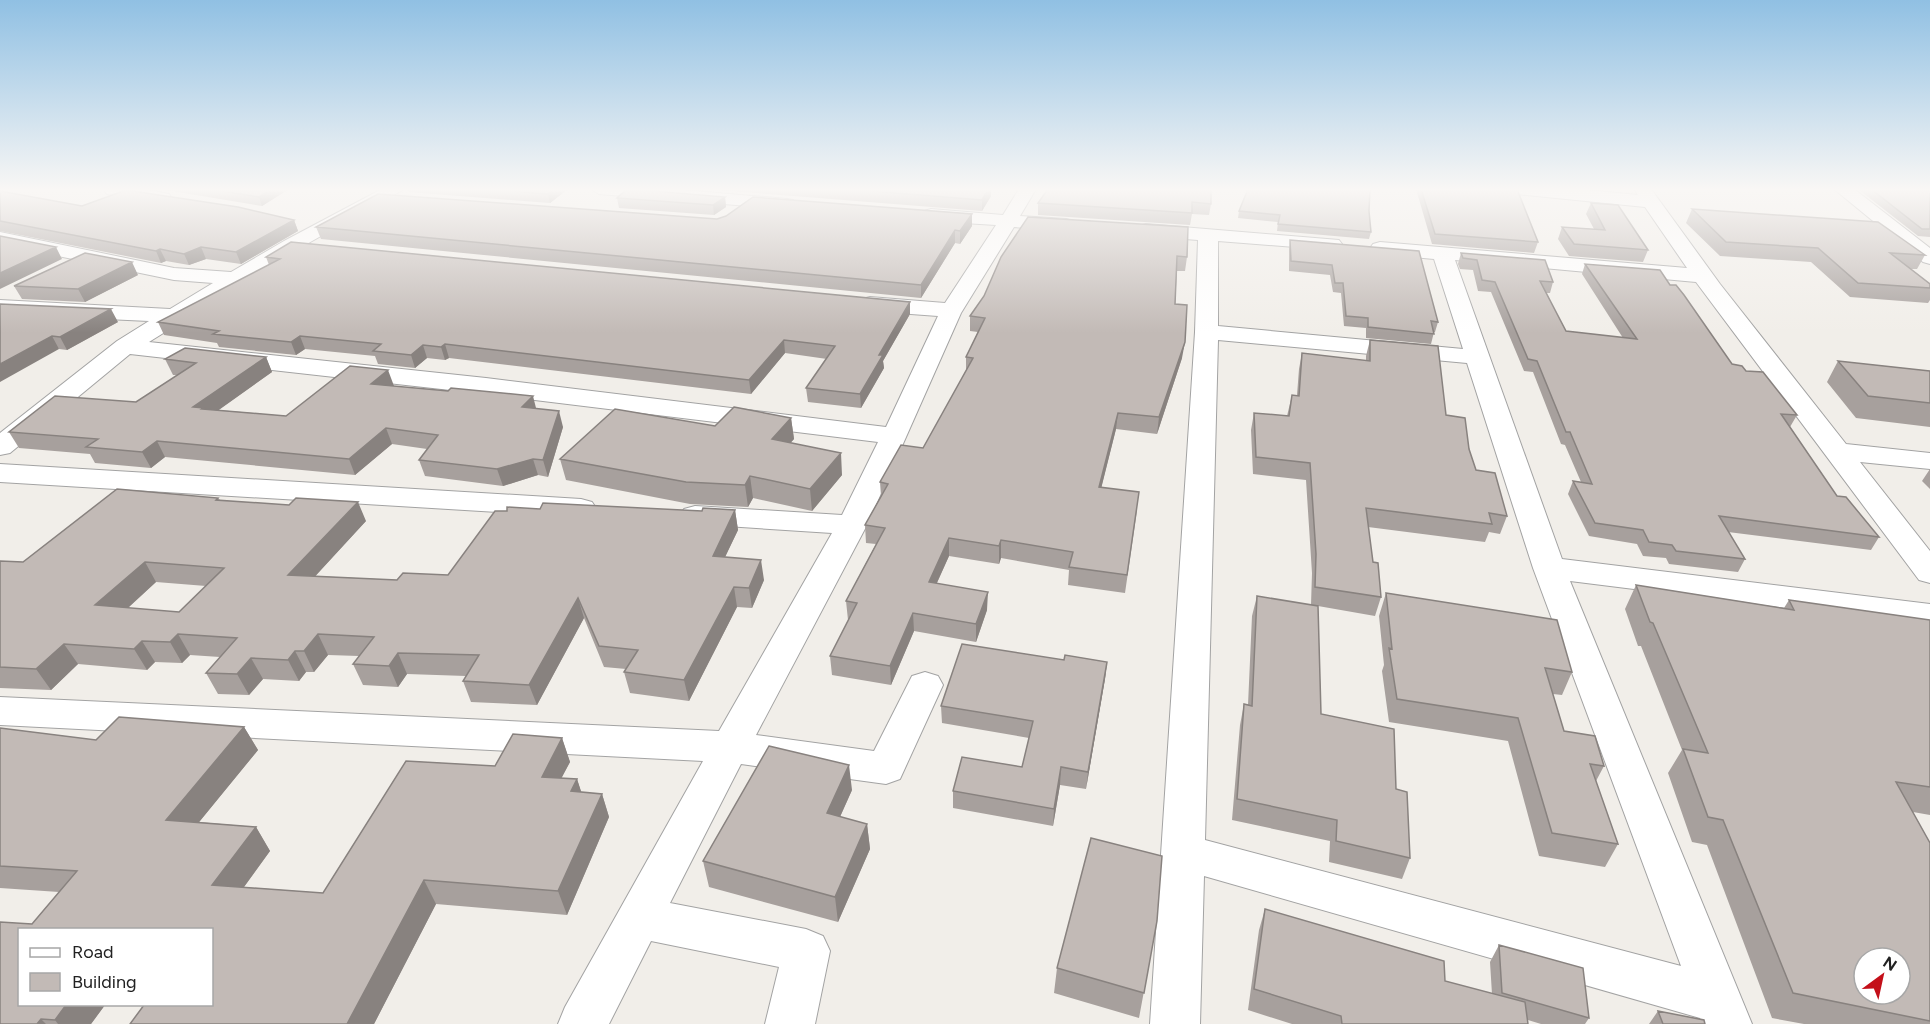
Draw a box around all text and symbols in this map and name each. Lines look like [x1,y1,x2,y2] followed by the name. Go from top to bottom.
[18,928,213,1006] legend
[72,941,113,963] text: Road
[1852,946,1912,1006] north arrow
[1880,953,1900,975] text: N
[72,971,137,993] text: Building

